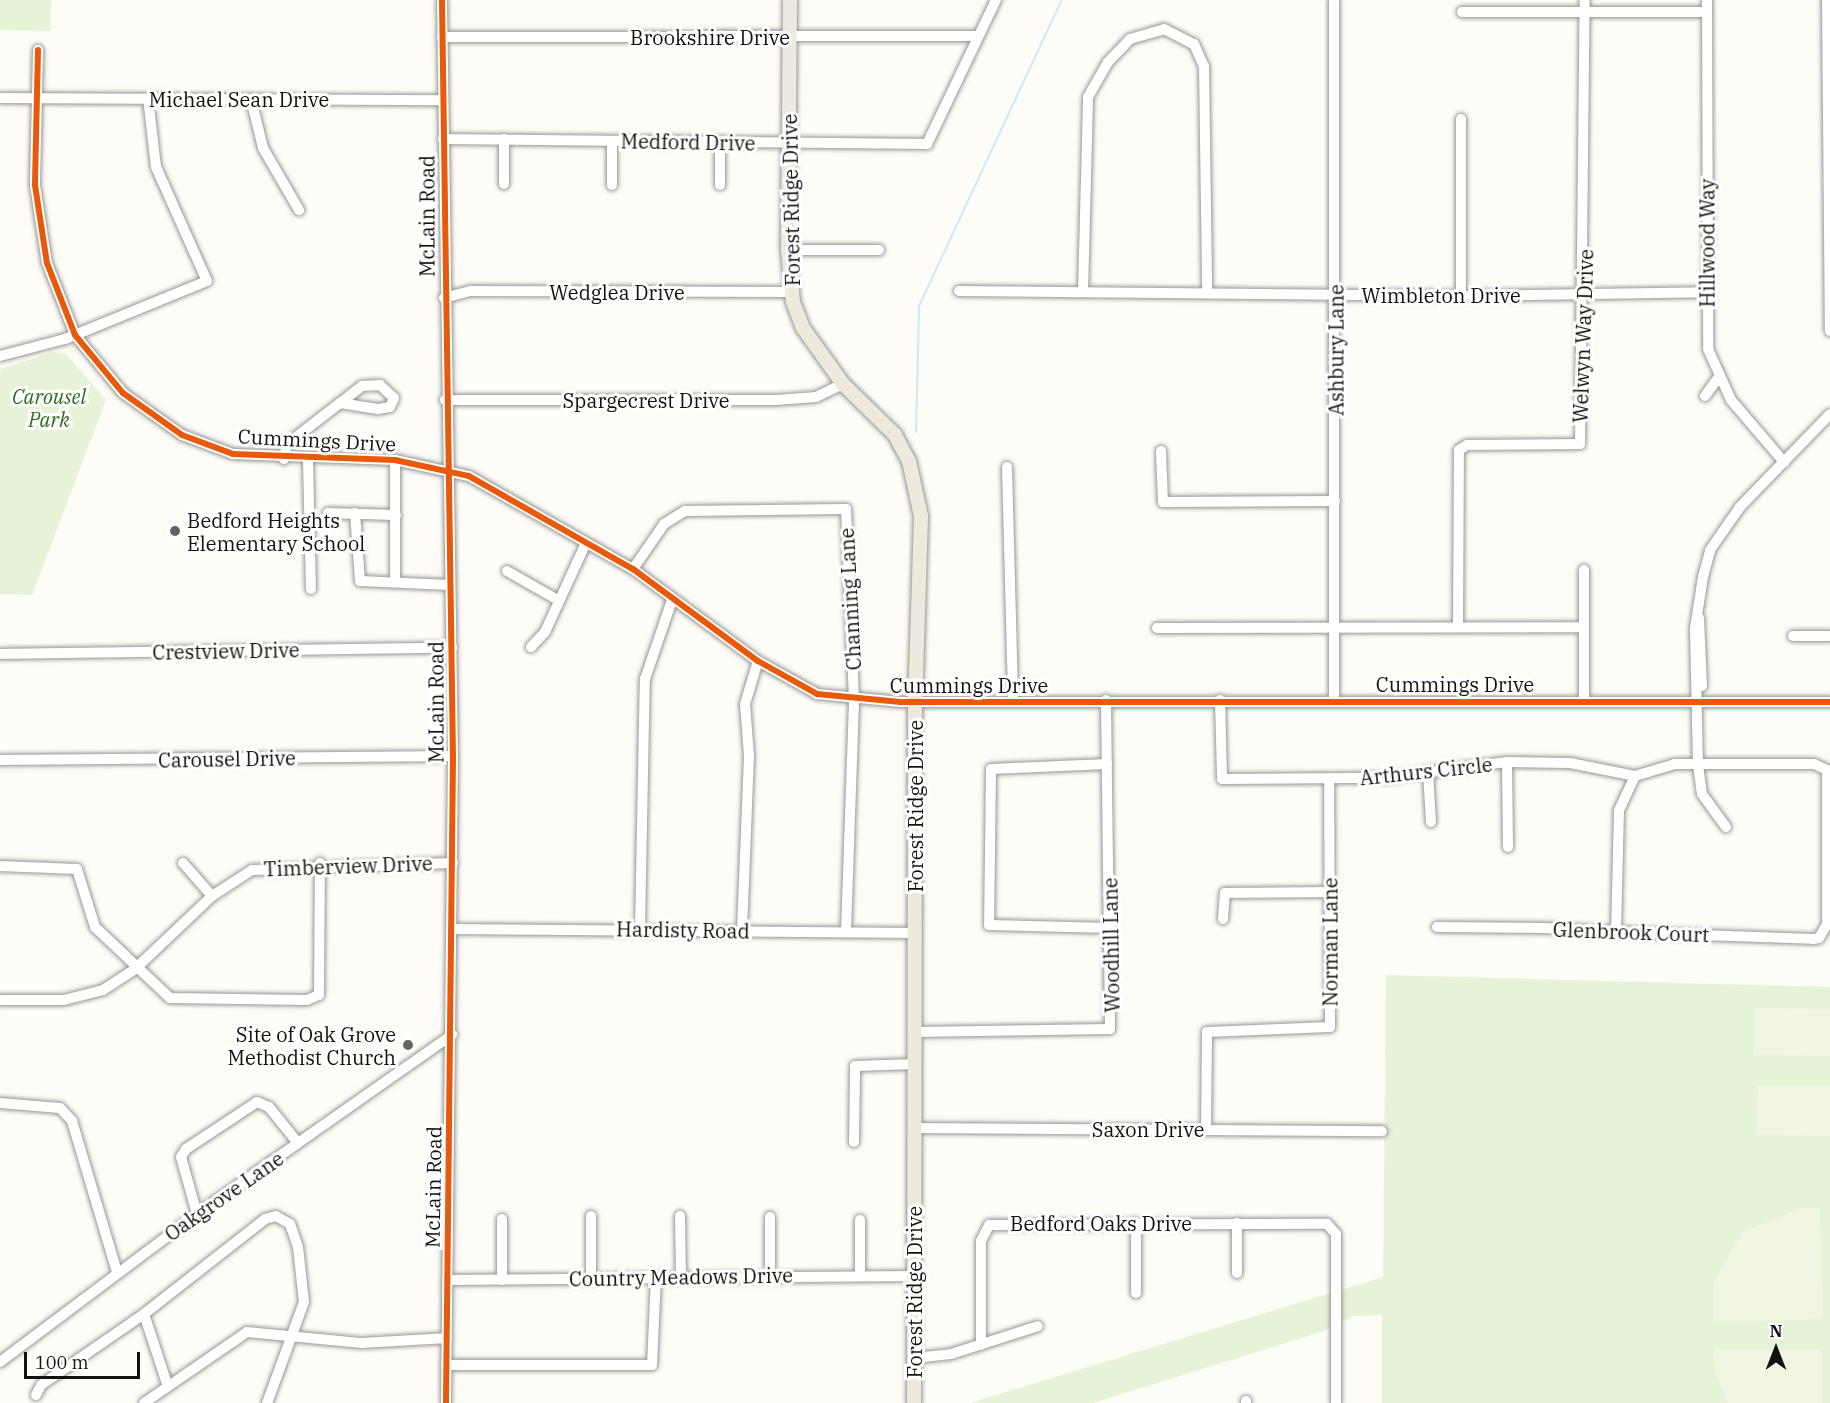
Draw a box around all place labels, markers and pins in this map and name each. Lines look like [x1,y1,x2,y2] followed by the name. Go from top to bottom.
[187,508,365,555] place label: Bedford Heights Elementary School
[168,524,182,538] marker: Bedford Heights Elementary School
[228,1022,396,1069] place label: Site of Oak Grove Methodist Church
[401,1038,415,1052] marker: Site of Oak Grove Methodist Church

